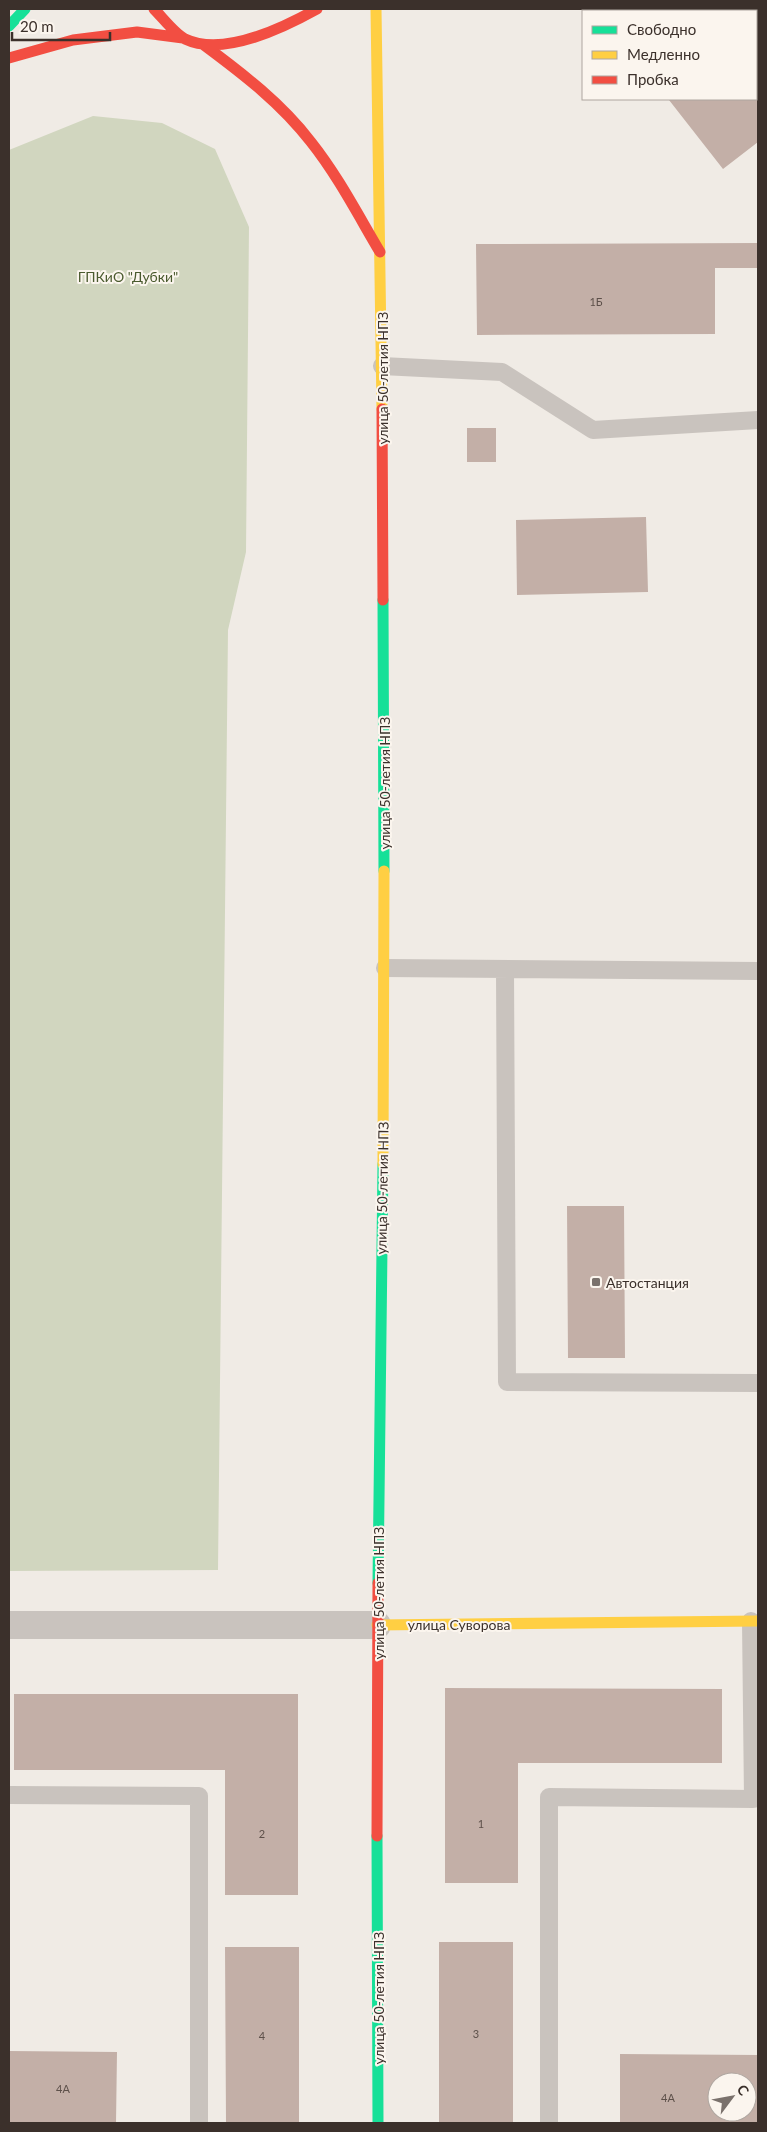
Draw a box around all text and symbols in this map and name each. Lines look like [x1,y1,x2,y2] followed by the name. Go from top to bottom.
[12,10,110,42] scale bar
[582,10,757,100] legend
[20,17,54,35] text: 20 m
[627,20,696,38] text: Свободно
[627,45,700,63] text: Медленно
[627,70,679,88] text: Пробка
[78,268,178,285] park label: ГПКиО "Дубки"
[589,295,603,308] house number: 1Б
[374,312,391,444] street label: улица 50-летия НПЗ
[376,717,393,849] street label: улица 50-летия НПЗ
[372,1121,392,1255] street label: улица 50-летия НПЗ
[606,1274,689,1291] place label: Автостанция
[590,1276,602,1288] marker: Автостанция
[370,1527,387,1659] street label: улица 50-летия НПЗ
[408,1616,510,1633] street label: улица Суворова
[478,1817,484,1830] house number: 1
[259,1827,265,1840] house number: 2
[370,1932,387,2064] street label: улица 50-летия НПЗ
[473,2027,479,2040] house number: 3
[259,2029,266,2042] house number: 4
[707,2072,757,2122] north arrow
[734,2081,754,2099] text: С
[56,2082,70,2095] house number: 4А
[661,2091,675,2104] house number: 4А

